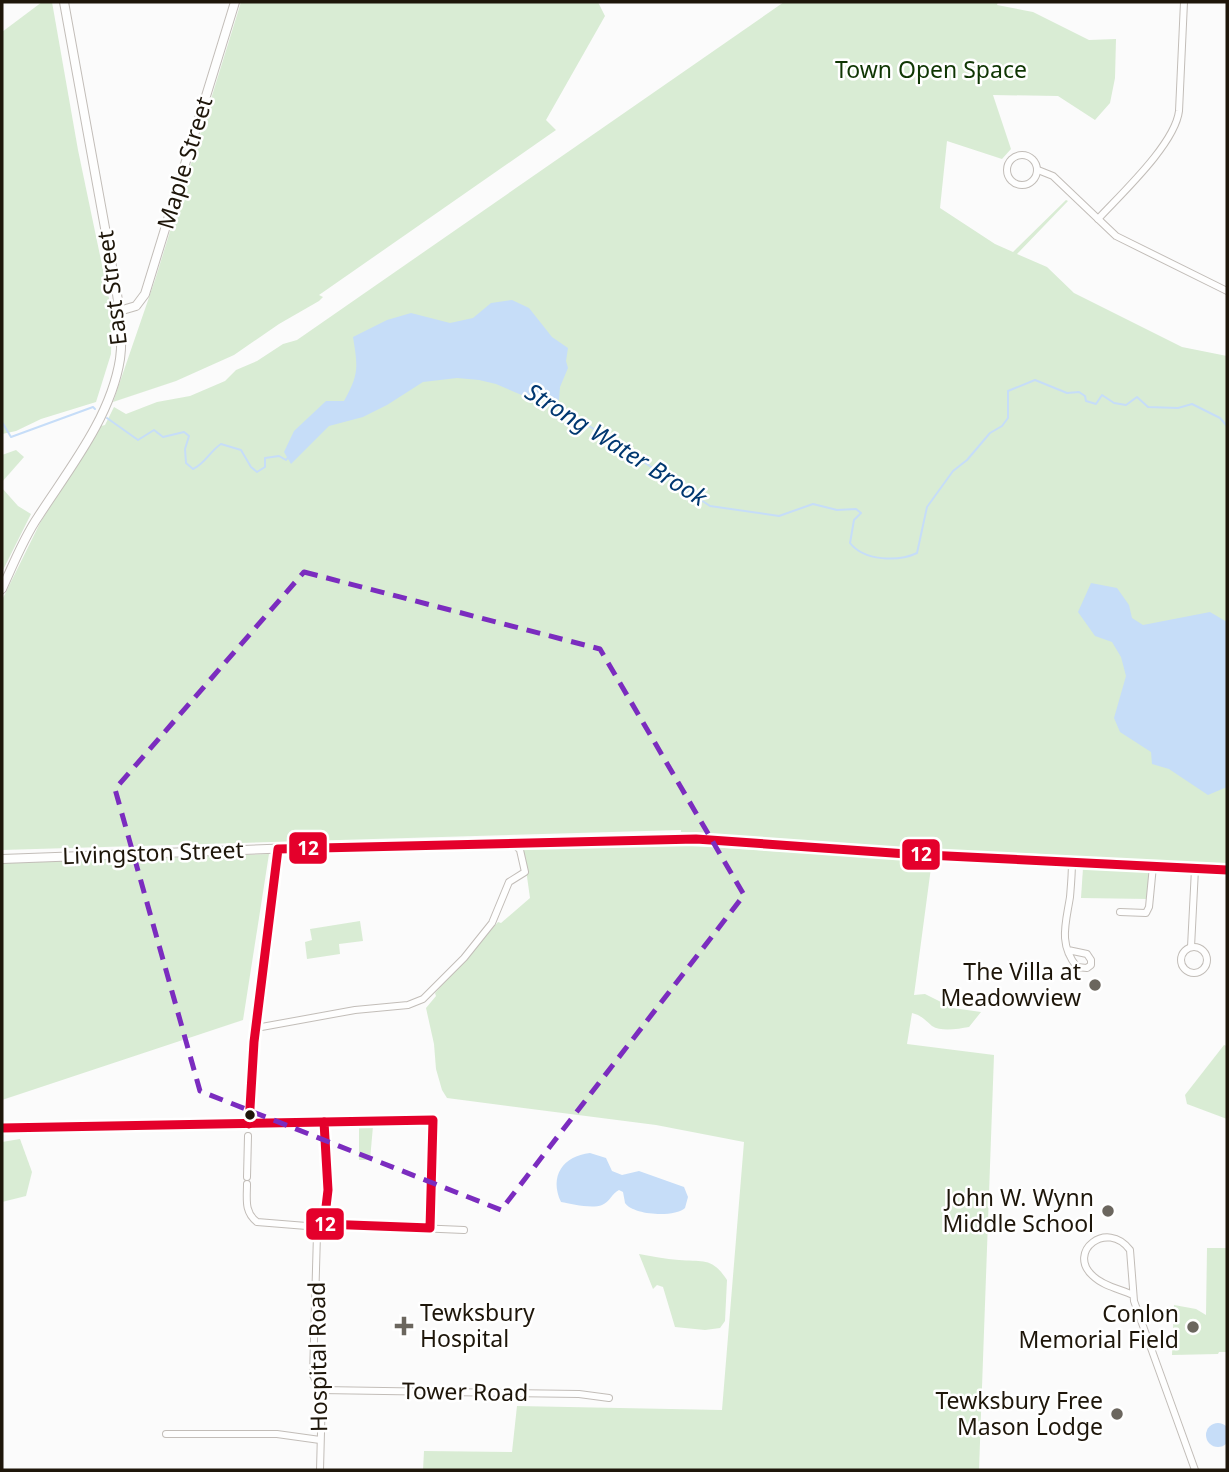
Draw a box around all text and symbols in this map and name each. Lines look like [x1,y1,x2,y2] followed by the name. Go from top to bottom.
[835,53,1027,85] park label: Town Open Space
[149,93,219,233] street label: Maple Street
[88,229,134,347] street label: East Street
[520,374,715,514] water label: Strong Water Brook
[288,831,328,865] line badge: 12
[62,833,244,871] street label: Livingston Street
[297,835,319,861] text: 12
[901,838,941,871] line badge: 12
[910,841,932,867] text: 12
[940,955,1081,1013] place label: The Villa at Meadowview
[1087,977,1103,993] marker: The Villa at Meadowview
[243,1108,257,1122] unlabelled marker
[942,1181,1094,1239] place label: John W. Wynn Middle School
[1100,1203,1116,1219] marker: John W. Wynn Middle School
[305,1207,345,1241] line badge: 12
[314,1211,336,1237] text: 12
[300,1282,334,1433] street label: Hospital Road
[420,1296,535,1354] place label: Tewksbury Hospital
[1019,1297,1179,1355] place label: Conlon Memorial Field
[394,1316,414,1336] marker: Tewksbury Hospital
[1185,1319,1201,1335] marker: Conlon Memorial Field
[402,1374,529,1408] street label: Tower Road
[935,1384,1103,1442] place label: Tewksbury Free Mason Lodge
[1109,1406,1125,1422] marker: Tewksbury Free Mason Lodge

